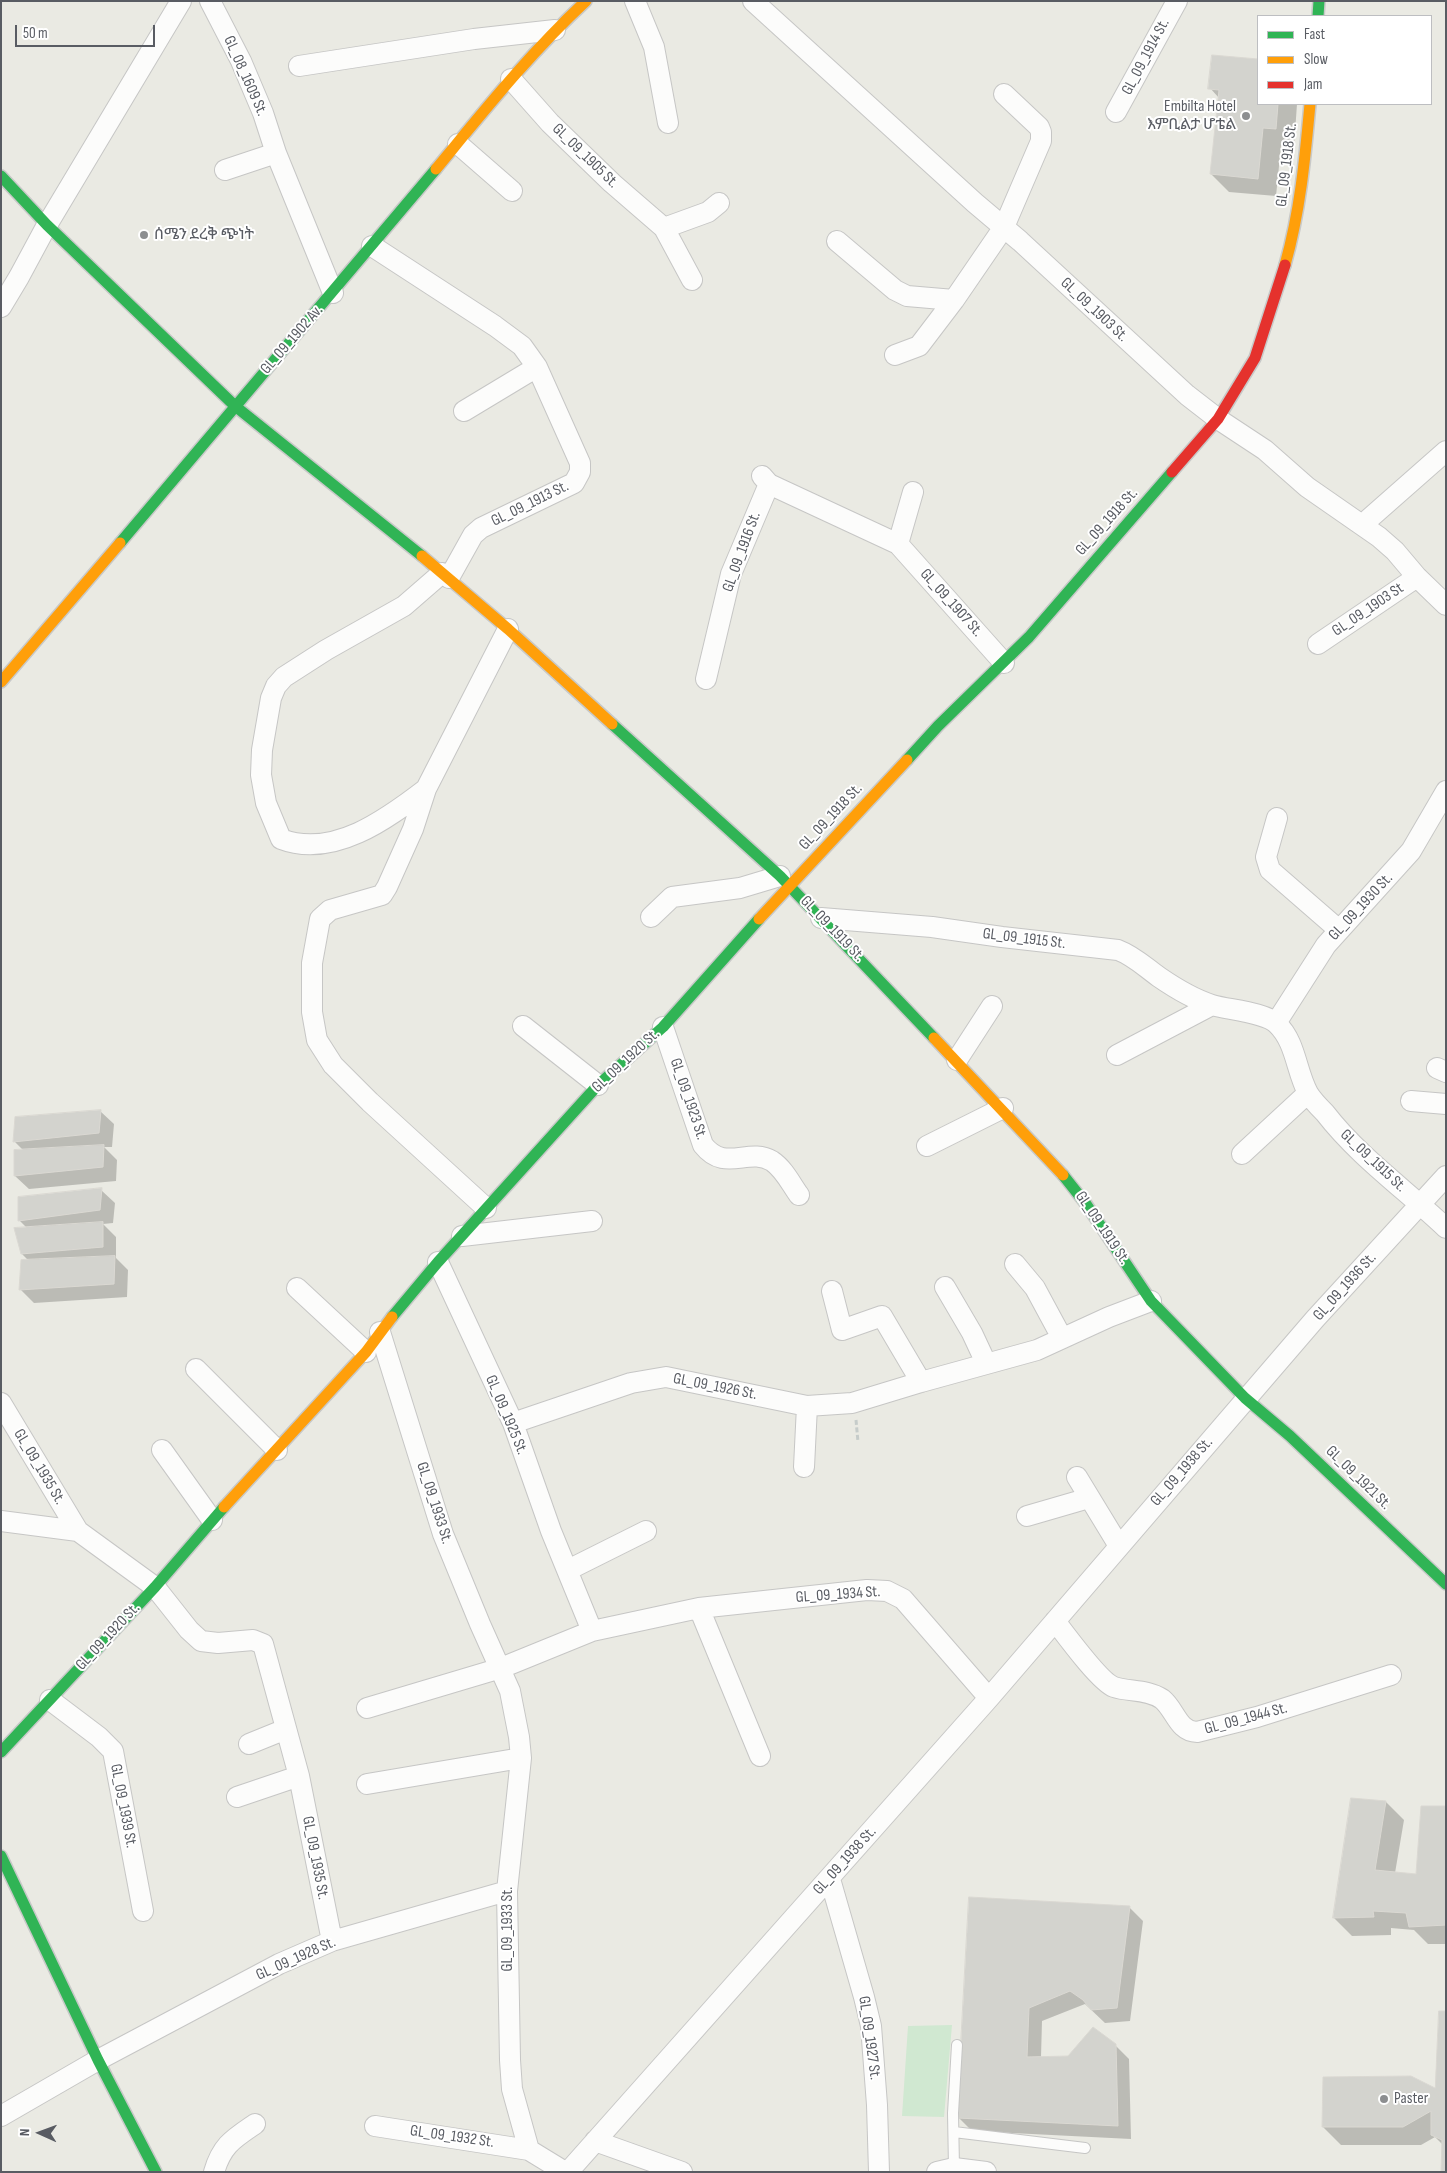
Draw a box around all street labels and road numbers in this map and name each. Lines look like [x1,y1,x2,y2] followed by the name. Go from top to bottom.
[1118,16,1174,98] street label: GL_09_1914 St.
[219,33,271,119] street label: GL_08_1609 St.
[548,120,622,192] street label: GL_09_1905 St.
[1272,122,1302,208] street label: GL_09_1918 St.
[1056,274,1132,346] street label: GL_09_1903 St.
[257,302,327,378] street label: GL_09_1902 Av.
[488,477,572,531] street label: GL_09_1913 St.
[1072,484,1142,560] street label: GL_09_1918 St.
[719,509,765,595] street label: GL_09_1916 St.
[915,565,987,641] street label: GL_09_1907 St.
[1329,579,1407,641] street label: GL_09_1903 St
[795,780,867,854] street label: GL_09_1918 St.
[1325,869,1397,945] street label: GL_09_1930 St.
[796,892,868,966] street label: GL_09_1919 St.
[981,924,1067,954] street label: GL_09_1915 St.
[588,1025,664,1097] street label: GL_09_1920 St.
[665,1056,711,1142] street label: GL_09_1923 St.
[1336,1126,1410,1196] street label: GL_09_1915 St.
[1071,1188,1133,1268] street label: GL_09_1919 St.
[1309,1249,1381,1325] street label: GL_09_1936 St.
[671,1369,759,1405] street label: GL_09_1926 St.
[481,1372,531,1458] street label: GL_09_1925 St.
[9,1426,69,1508] street label: GL_09_1935 St.
[1147,1434,1217,1510] street label: GL_09_1938 St.
[1321,1442,1395,1514] street label: GL_09_1921 St.
[412,1460,456,1546] street label: GL_09_1933 St.
[795,1582,881,1608] street label: GL_09_1934 St.
[72,1599,144,1675] street label: GL_09_1920 St.
[1203,1699,1289,1739] street label: GL_09_1944 St.
[105,1762,141,1850] street label: GL_09_1939 St.
[298,1815,332,1901] street label: GL_09_1935 St.
[809,1823,881,1899] street label: GL_09_1938 St.
[498,1887,518,1971] street label: GL_09_1933 St.
[253,1933,339,1985] street label: GL_09_1928 St.
[854,1995,884,2081] street label: GL_09_1927 St.
[409,2122,495,2152] street label: GL_09_1932 St.

